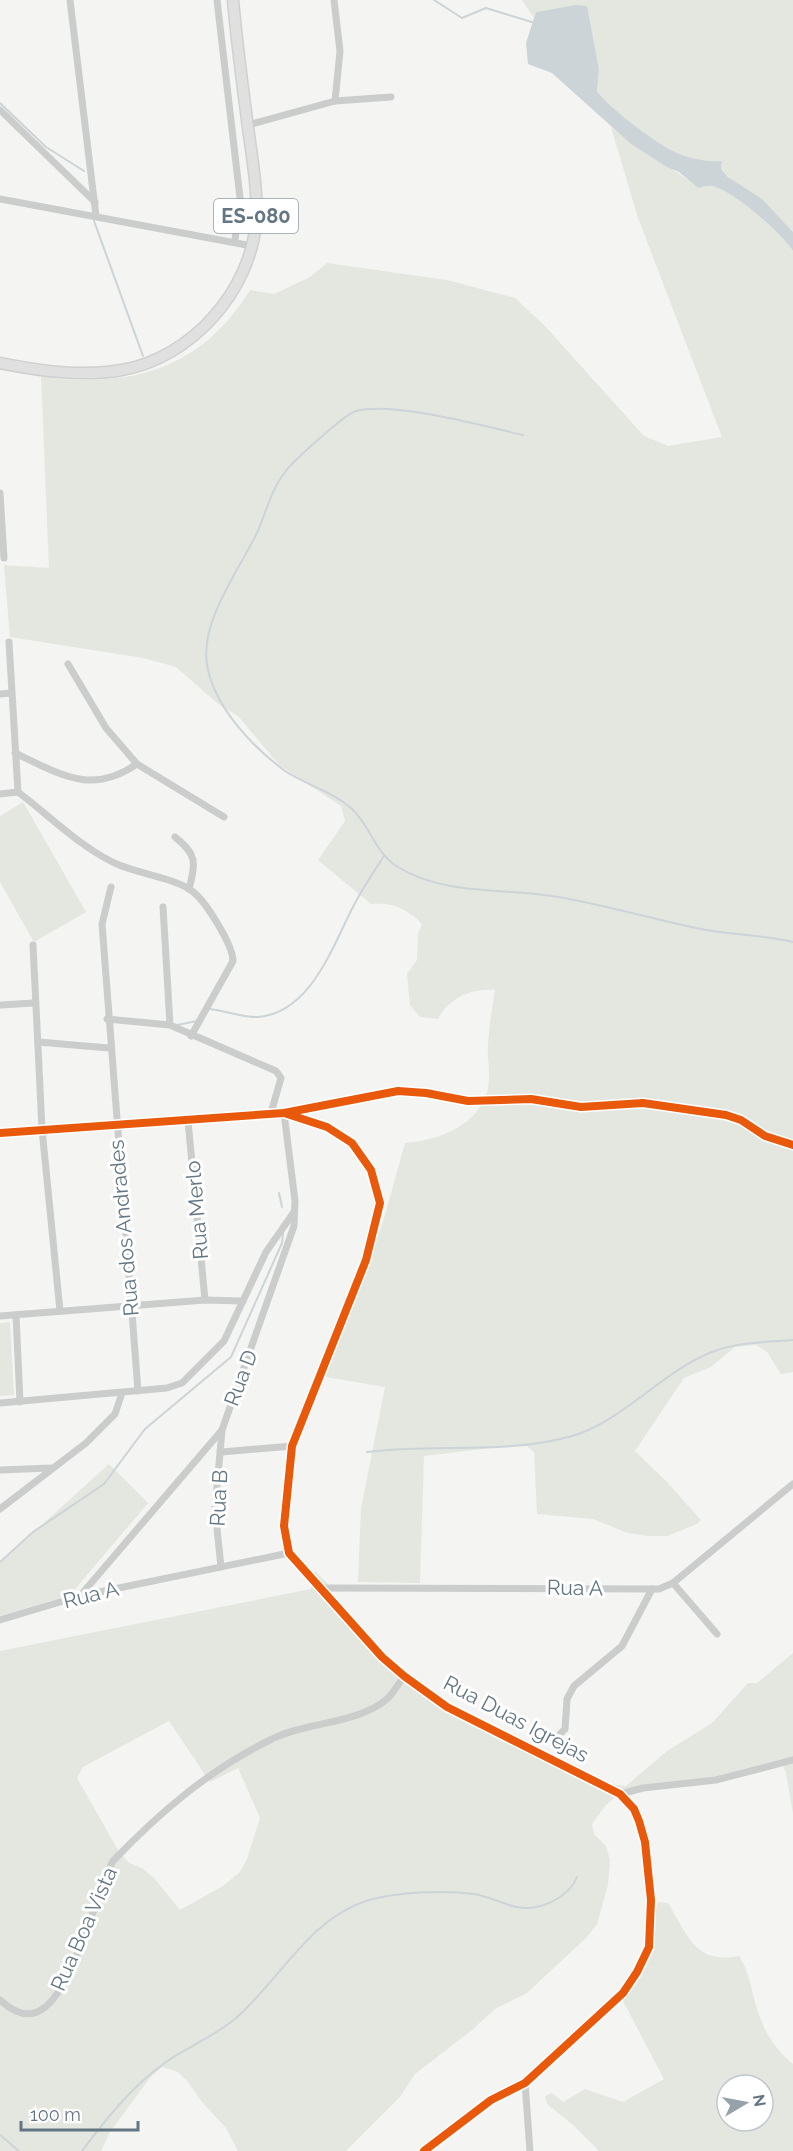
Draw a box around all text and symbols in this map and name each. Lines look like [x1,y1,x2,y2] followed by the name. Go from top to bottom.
[214,199,298,233] road number: ES-080
[103,1139,144,1317] street label: Rua dos Andrades
[180,1160,213,1260] street label: Rua Merlo
[218,1346,263,1409] street label: Rua D
[205,1469,232,1527] street label: Rua B
[547,1575,603,1600] street label: Rua A
[61,1576,121,1613] street label: Rua A
[439,1670,593,1767] street label: Rua Duas Igrejas
[45,1863,122,1995] street label: Rua Boa Vista
[715,2073,775,2133] north arrow
[749,2093,770,2108] text: N
[21,2094,138,2132] scale bar
[30,2104,81,2125] text: 100 m

